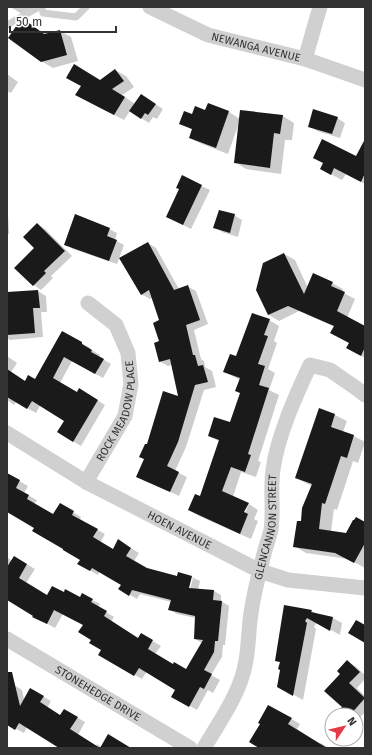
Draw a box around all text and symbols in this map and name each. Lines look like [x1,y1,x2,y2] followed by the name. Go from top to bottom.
[10,8,116,34] scale bar
[16,15,42,29] text: 50 m
[210,30,302,65] street label: NEWANGA AVENUE
[94,360,138,464] street label: ROCK MEADOW PLACE
[252,474,279,581] street label: GLENCANNON STREET
[145,508,214,552] street label: HOEN AVENUE
[53,663,143,724] street label: STONEHEDGE DRIVE
[324,707,364,747] north arrow
[344,715,359,728] text: N

